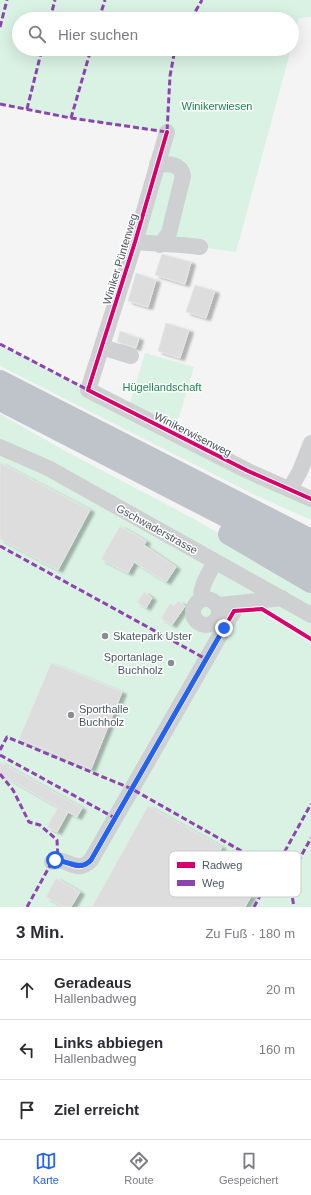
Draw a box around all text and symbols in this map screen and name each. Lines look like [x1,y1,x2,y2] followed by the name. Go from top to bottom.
[12,12,299,56] search box
[26,23,48,45] icon: search
[58,26,138,43] text: Hier suchen
[182,100,252,112] park label: Winikerwiesen
[100,212,140,306] street label: Winiker Püntenweg
[123,381,201,393] park label: Hügellandschaft
[152,409,234,459] street label: Winikerwisenweg
[114,502,200,556] street label: Gschwaderstrasse
[215,619,233,637] route end
[113,630,192,642] place label: Skatepark Uster
[100,631,110,641] marker: Skatepark Uster
[104,651,163,676] place label: Sportanlage Buchholz
[166,658,176,668] marker: Sportanlage Buchholz
[79,703,129,728] place label: Sporthalle Buchholz
[66,710,76,720] marker: Sporthalle Buchholz
[46,851,64,869] route start
[169,851,301,897] legend
[202,859,242,871] text: Radweg
[202,877,224,889] text: Weg
[16,923,64,942] text: 3 Min.
[205,926,295,941] text: Zu Fuß · 180 m
[54,974,132,991] text: Geradeaus
[16,979,38,1001] icon: ahead
[266,982,295,997] text: 20 m
[54,991,136,1006] text: Hallenbadweg
[54,1034,163,1051] text: Links abbiegen
[16,1039,38,1061] icon: left
[259,1042,295,1057] text: 160 m
[54,1051,136,1066] text: Hallenbadweg
[16,1099,38,1121] icon: arrive
[54,1101,139,1118] text: Ziel erreicht
[33,1150,59,1186] tab: Karte
[124,1150,154,1186] tab: Route
[219,1150,278,1186] tab: Gespeichert

